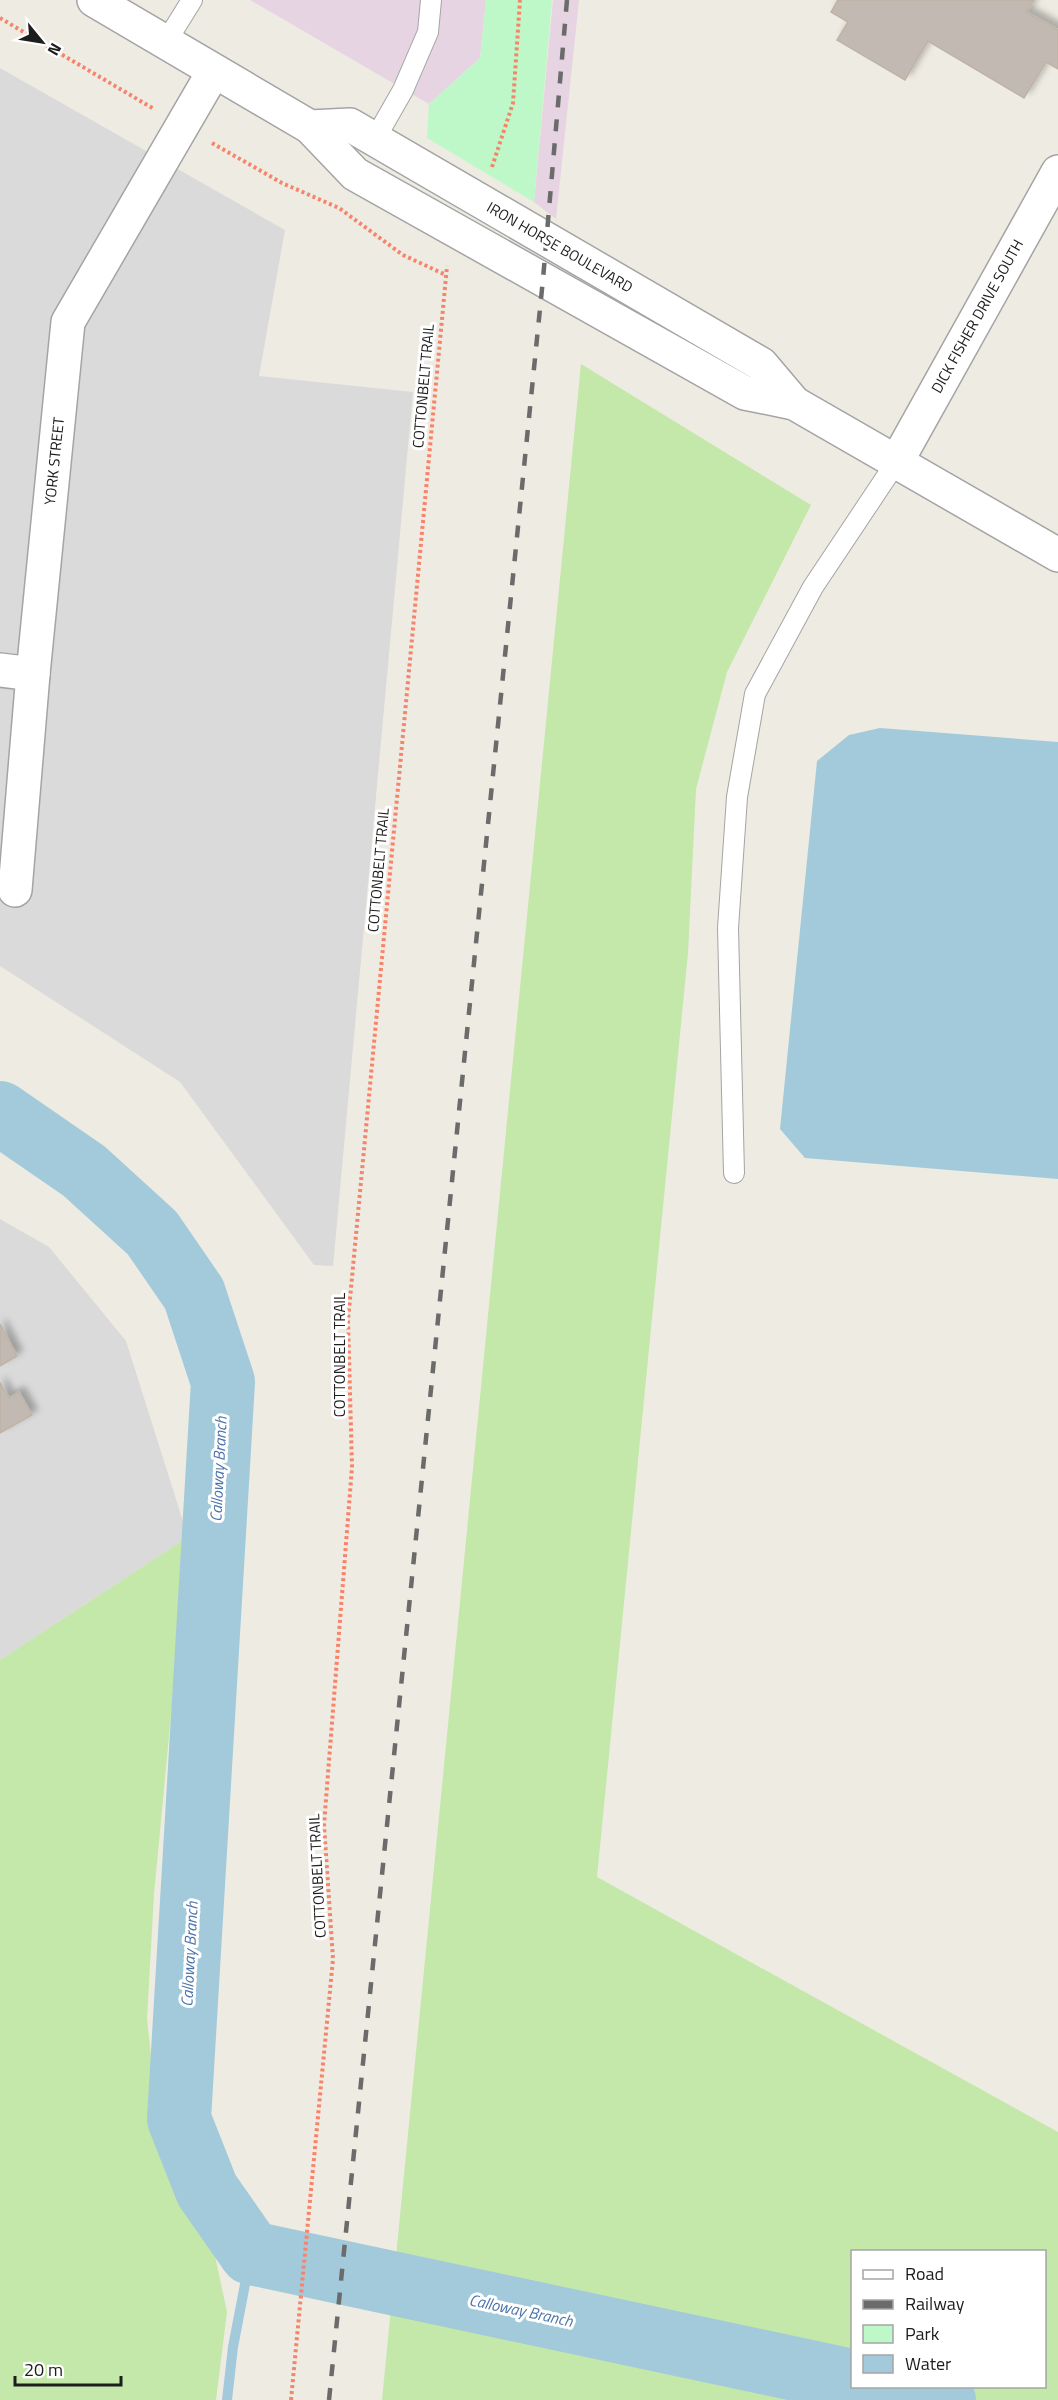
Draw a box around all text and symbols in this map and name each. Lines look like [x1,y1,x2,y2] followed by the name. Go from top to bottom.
[12,12,72,72] north arrow
[42,39,68,60] text: N
[482,196,638,298] street label: IRON HORSE BOULEVARD
[925,235,1029,397] street label: DICK FISHER DRIVE SOUTH
[406,323,440,449] street label: COTTONBELT TRAIL
[38,416,70,506] street label: YORK STREET
[361,807,395,933] street label: COTTONBELT TRAIL
[328,1293,351,1417] street label: COTTONBELT TRAIL
[203,1415,233,1522] water label: Calloway Branch
[302,1813,332,1939] street label: COTTONBELT TRAIL
[174,1900,204,2007] water label: Calloway Branch
[851,2250,1046,2388] legend
[905,2260,944,2287] text: Road
[467,2287,576,2333] water label: Calloway Branch
[905,2290,965,2317] text: Railway
[905,2320,940,2347] text: Park
[15,2349,122,2387] scale bar
[905,2350,951,2377] text: Water
[24,2356,63,2383] text: 20 m

